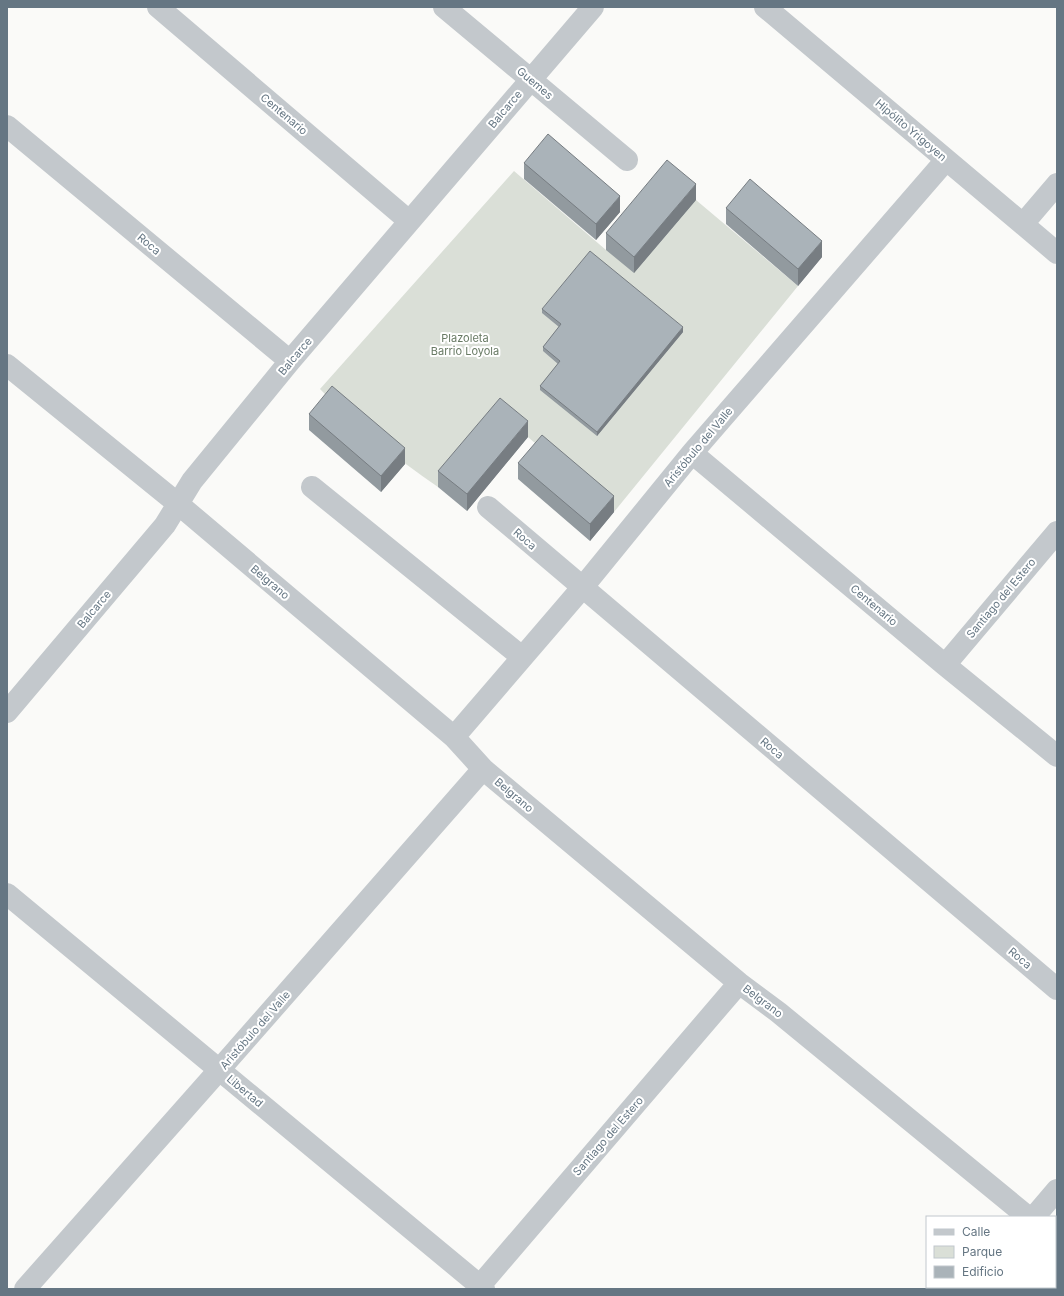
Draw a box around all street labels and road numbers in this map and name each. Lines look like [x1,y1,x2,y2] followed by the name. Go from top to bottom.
[514,64,556,102] street label: Guemes
[485,87,525,131] street label: Balcarce
[258,90,311,138] street label: Centenario
[873,96,949,164] street label: Hipólito Yrigoyen
[135,230,163,258] street label: Roca
[275,334,315,378] street label: Balcarce
[661,404,735,490] street label: Aristóbulo del Valle
[511,525,539,553] street label: Roca
[963,555,1039,641] street label: Santiago del Estero
[248,562,293,603] street label: Belgrano
[848,581,901,629] street label: Centenario
[74,587,114,631] street label: Balcarce
[758,734,786,762] street label: Roca
[492,775,537,816] street label: Belgrano
[1006,944,1034,972] street label: Roca
[740,981,786,1021] street label: Belgrano
[217,988,293,1072] street label: Aristóbulo del Valle
[224,1072,266,1110] street label: Libertad
[570,1093,646,1178] street label: Santiago del Estero

